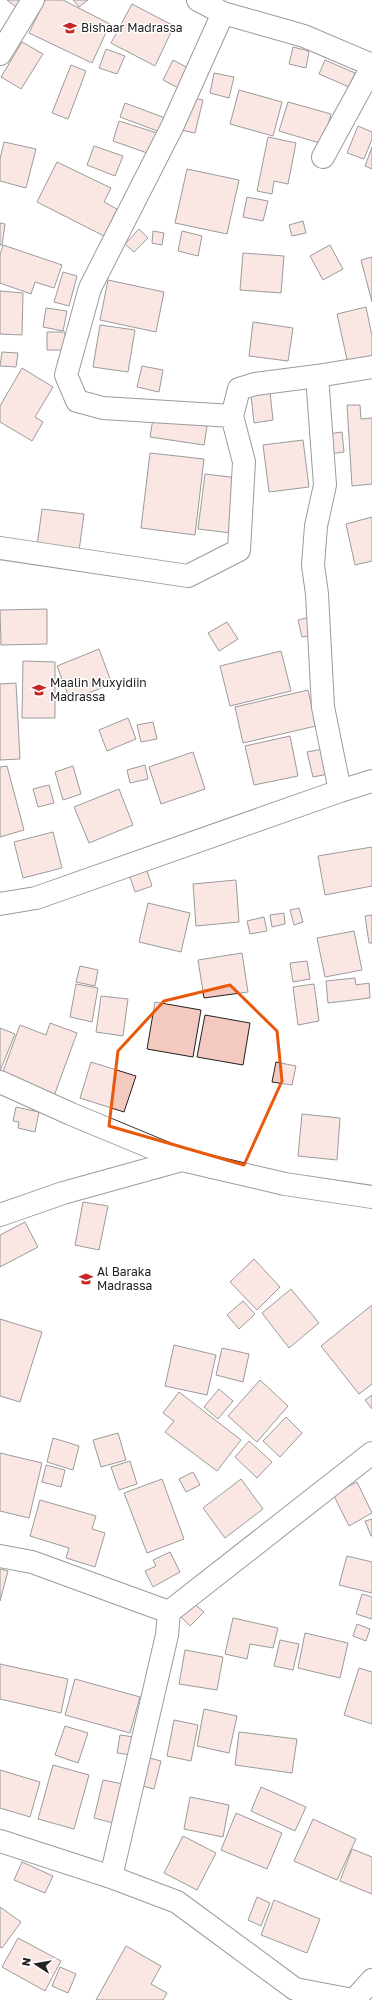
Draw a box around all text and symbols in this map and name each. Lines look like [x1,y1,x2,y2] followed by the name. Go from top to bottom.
[62,20,78,36] school or university icon: Bishaar Madrassa
[81,20,183,35] place label: Bishaar Madrassa
[50,675,147,704] place label: Maalin Muxyidiin Madrassa
[31,682,47,698] school or university icon: Maalin Muxyidiin Madrassa
[97,1264,152,1293] place label: Al Baraka Madrassa
[78,1271,94,1287] school or university icon: Al Baraka Madrassa
[16,1944,56,1984] north arrow
[19,1956,33,1967] text: N

